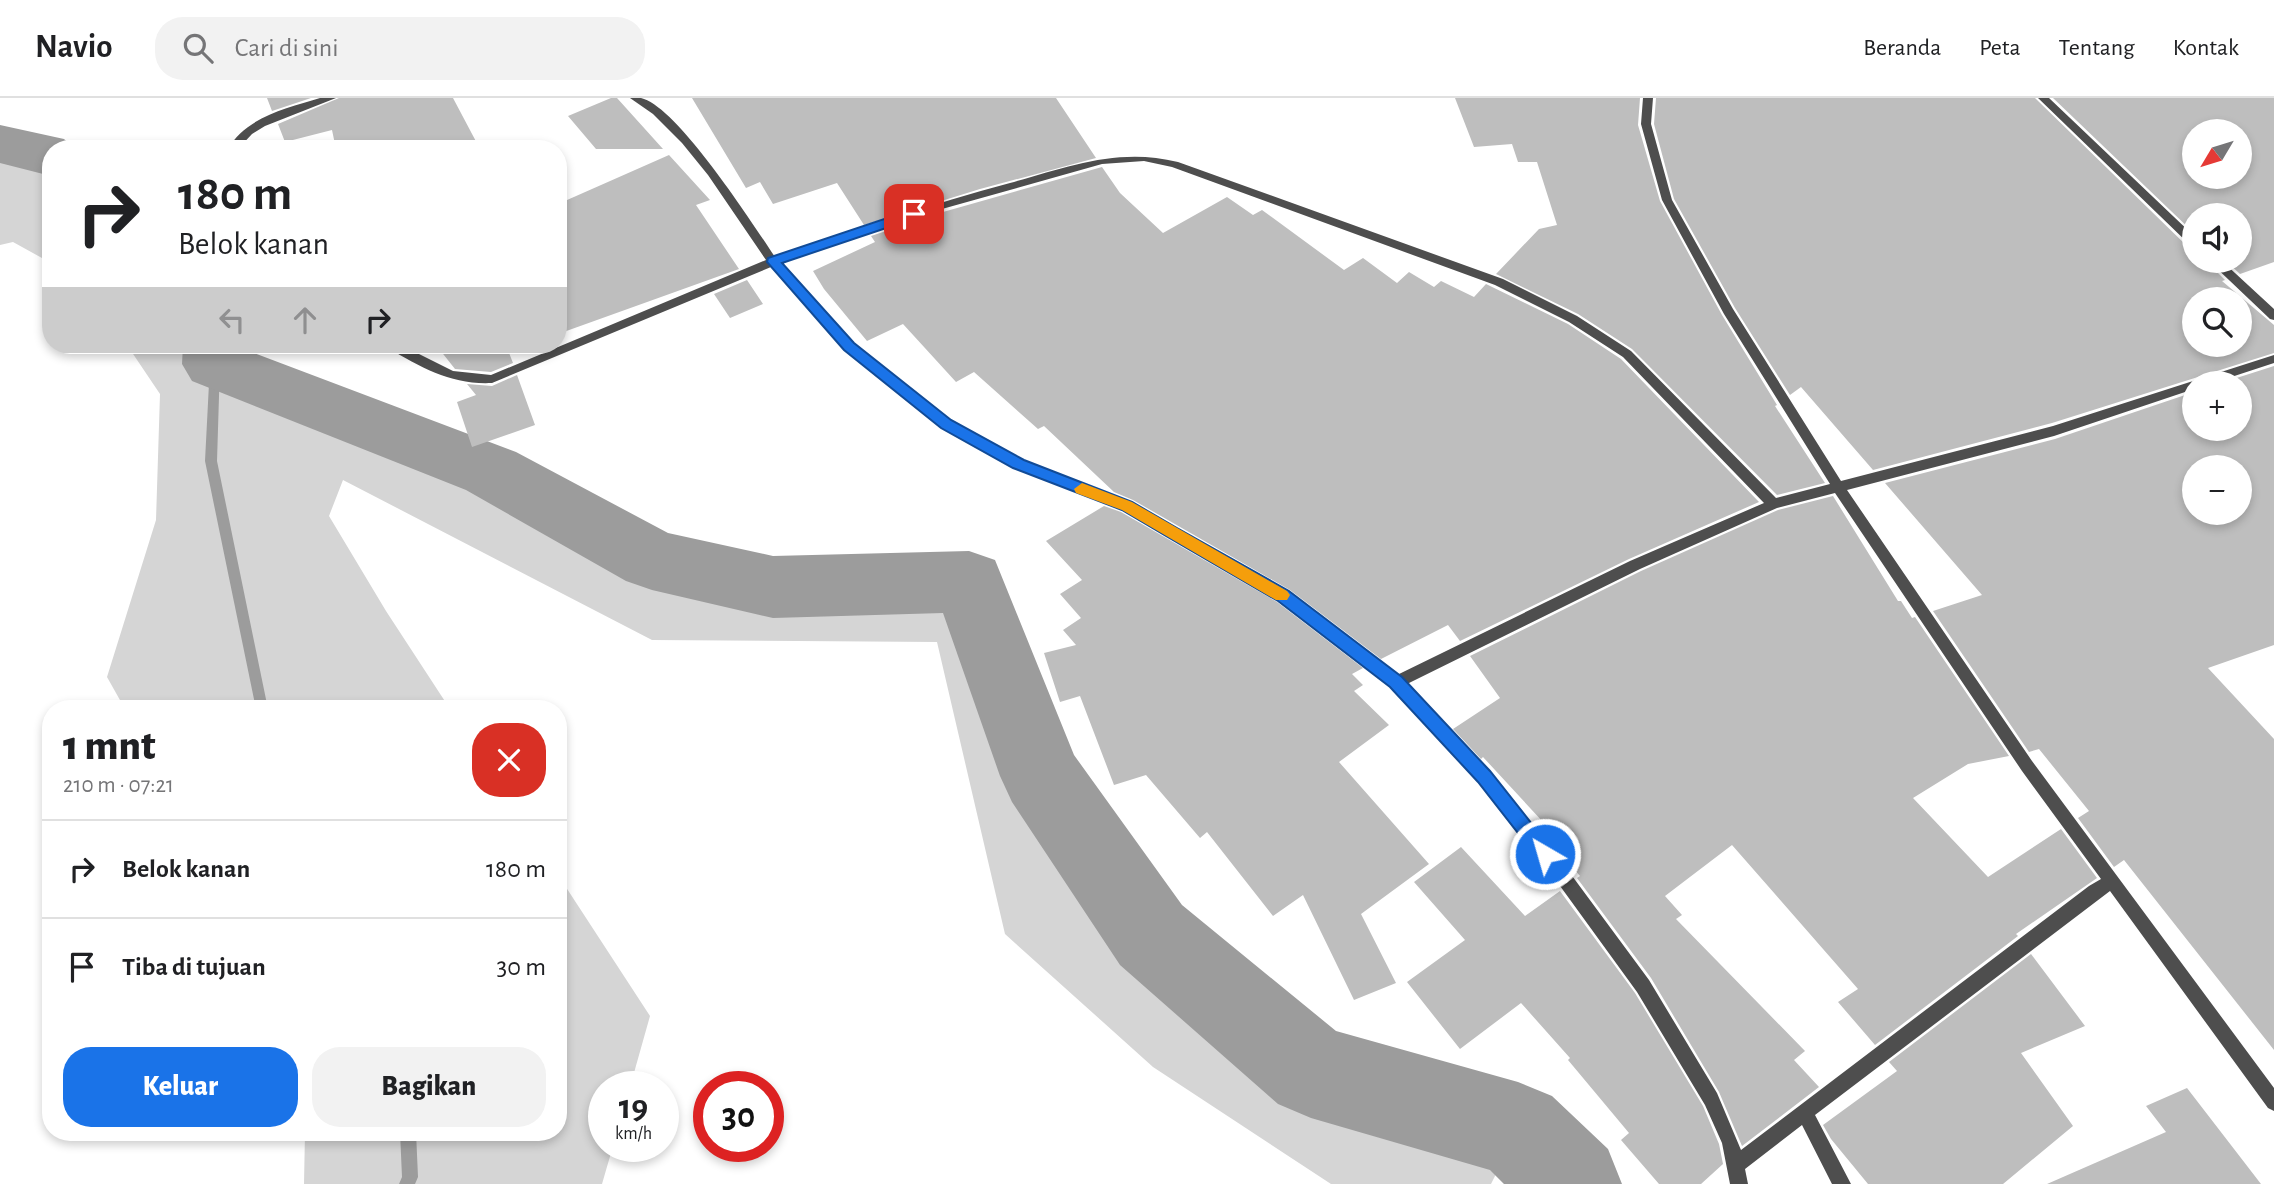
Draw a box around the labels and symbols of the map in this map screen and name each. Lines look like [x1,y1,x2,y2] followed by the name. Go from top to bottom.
[2182,119,2252,189] north arrow
[884,184,944,244] pin
[1508,817,1582,891] position arrow
[693,1071,784,1162] speed limit sign: 30

